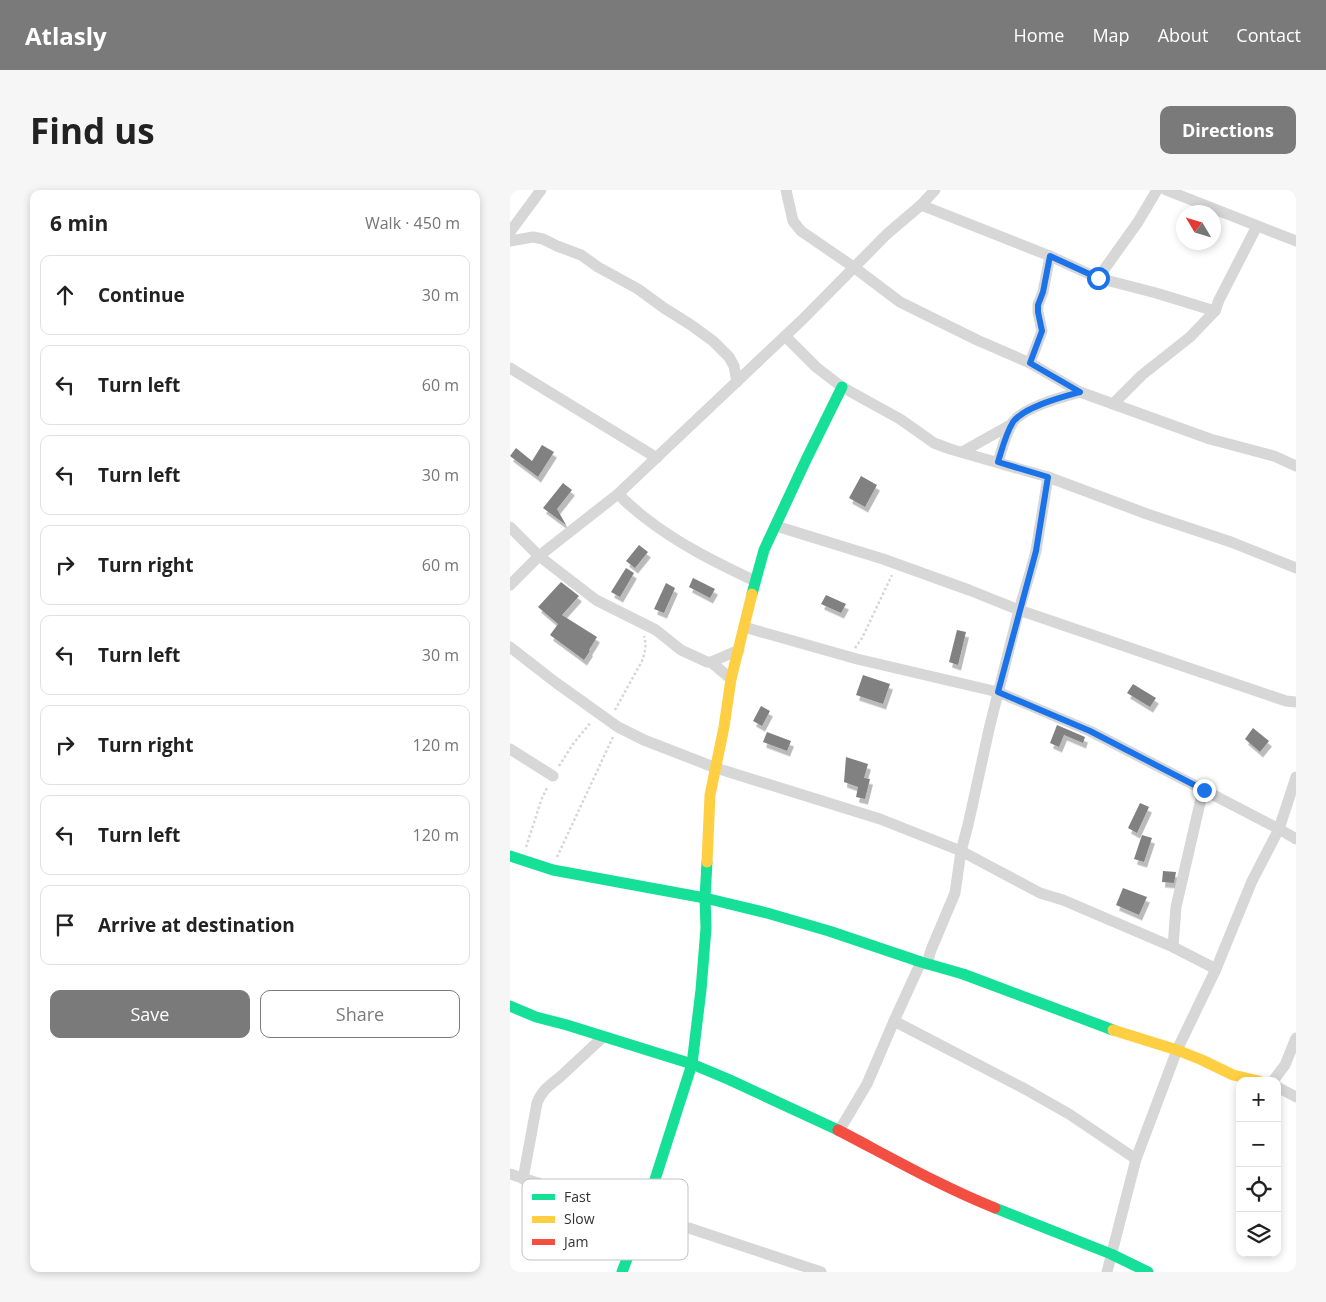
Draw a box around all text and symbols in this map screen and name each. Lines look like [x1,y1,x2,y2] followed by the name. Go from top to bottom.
[25,19,107,52] text: Atlasly
[1014,23,1064,47] text: Home
[1092,23,1130,47] text: Map
[1158,23,1208,47] text: About
[1236,23,1301,47] text: Contact
[1160,106,1296,154] button: Directions
[30,107,155,154] text: Find us
[1176,205,1221,250] north arrow
[50,209,108,237] text: 6 min
[365,212,460,234] text: Walk · 450 m
[1087,267,1110,290] route start
[51,281,79,309] icon: ahead
[98,282,185,308] text: Continue
[422,284,459,306] text: 30 m
[51,371,79,399] icon: left
[98,372,180,398] text: Turn left
[422,374,459,396] text: 60 m
[51,461,79,489] icon: left
[98,462,180,488] text: Turn left
[422,464,459,486] text: 30 m
[51,551,79,579] icon: right
[98,552,193,578] text: Turn right
[422,554,459,576] text: 60 m
[51,641,79,669] icon: left
[98,642,180,668] text: Turn left
[422,644,459,666] text: 30 m
[51,731,79,759] icon: right
[98,732,193,758] text: Turn right
[413,734,459,756] text: 120 m
[1193,779,1216,802] route end
[51,821,79,849] icon: left
[98,822,180,848] text: Turn left
[413,824,459,846] text: 120 m
[51,911,79,939] icon: arrive
[98,912,295,938] text: Arrive at destination
[50,990,250,1038] button: Save
[260,990,460,1038] button: Share
[1236,1077,1281,1257] map controls
[1236,1077,1281,1122] button: +
[1236,1122,1281,1167] button: −
[1236,1167,1281,1212] button: locate
[522,1179,688,1260] legend
[564,1187,591,1206] text: Fast
[564,1209,595,1228] text: Slow
[1236,1212,1281,1257] button: layers
[562,1232,589,1251] text: Jam

